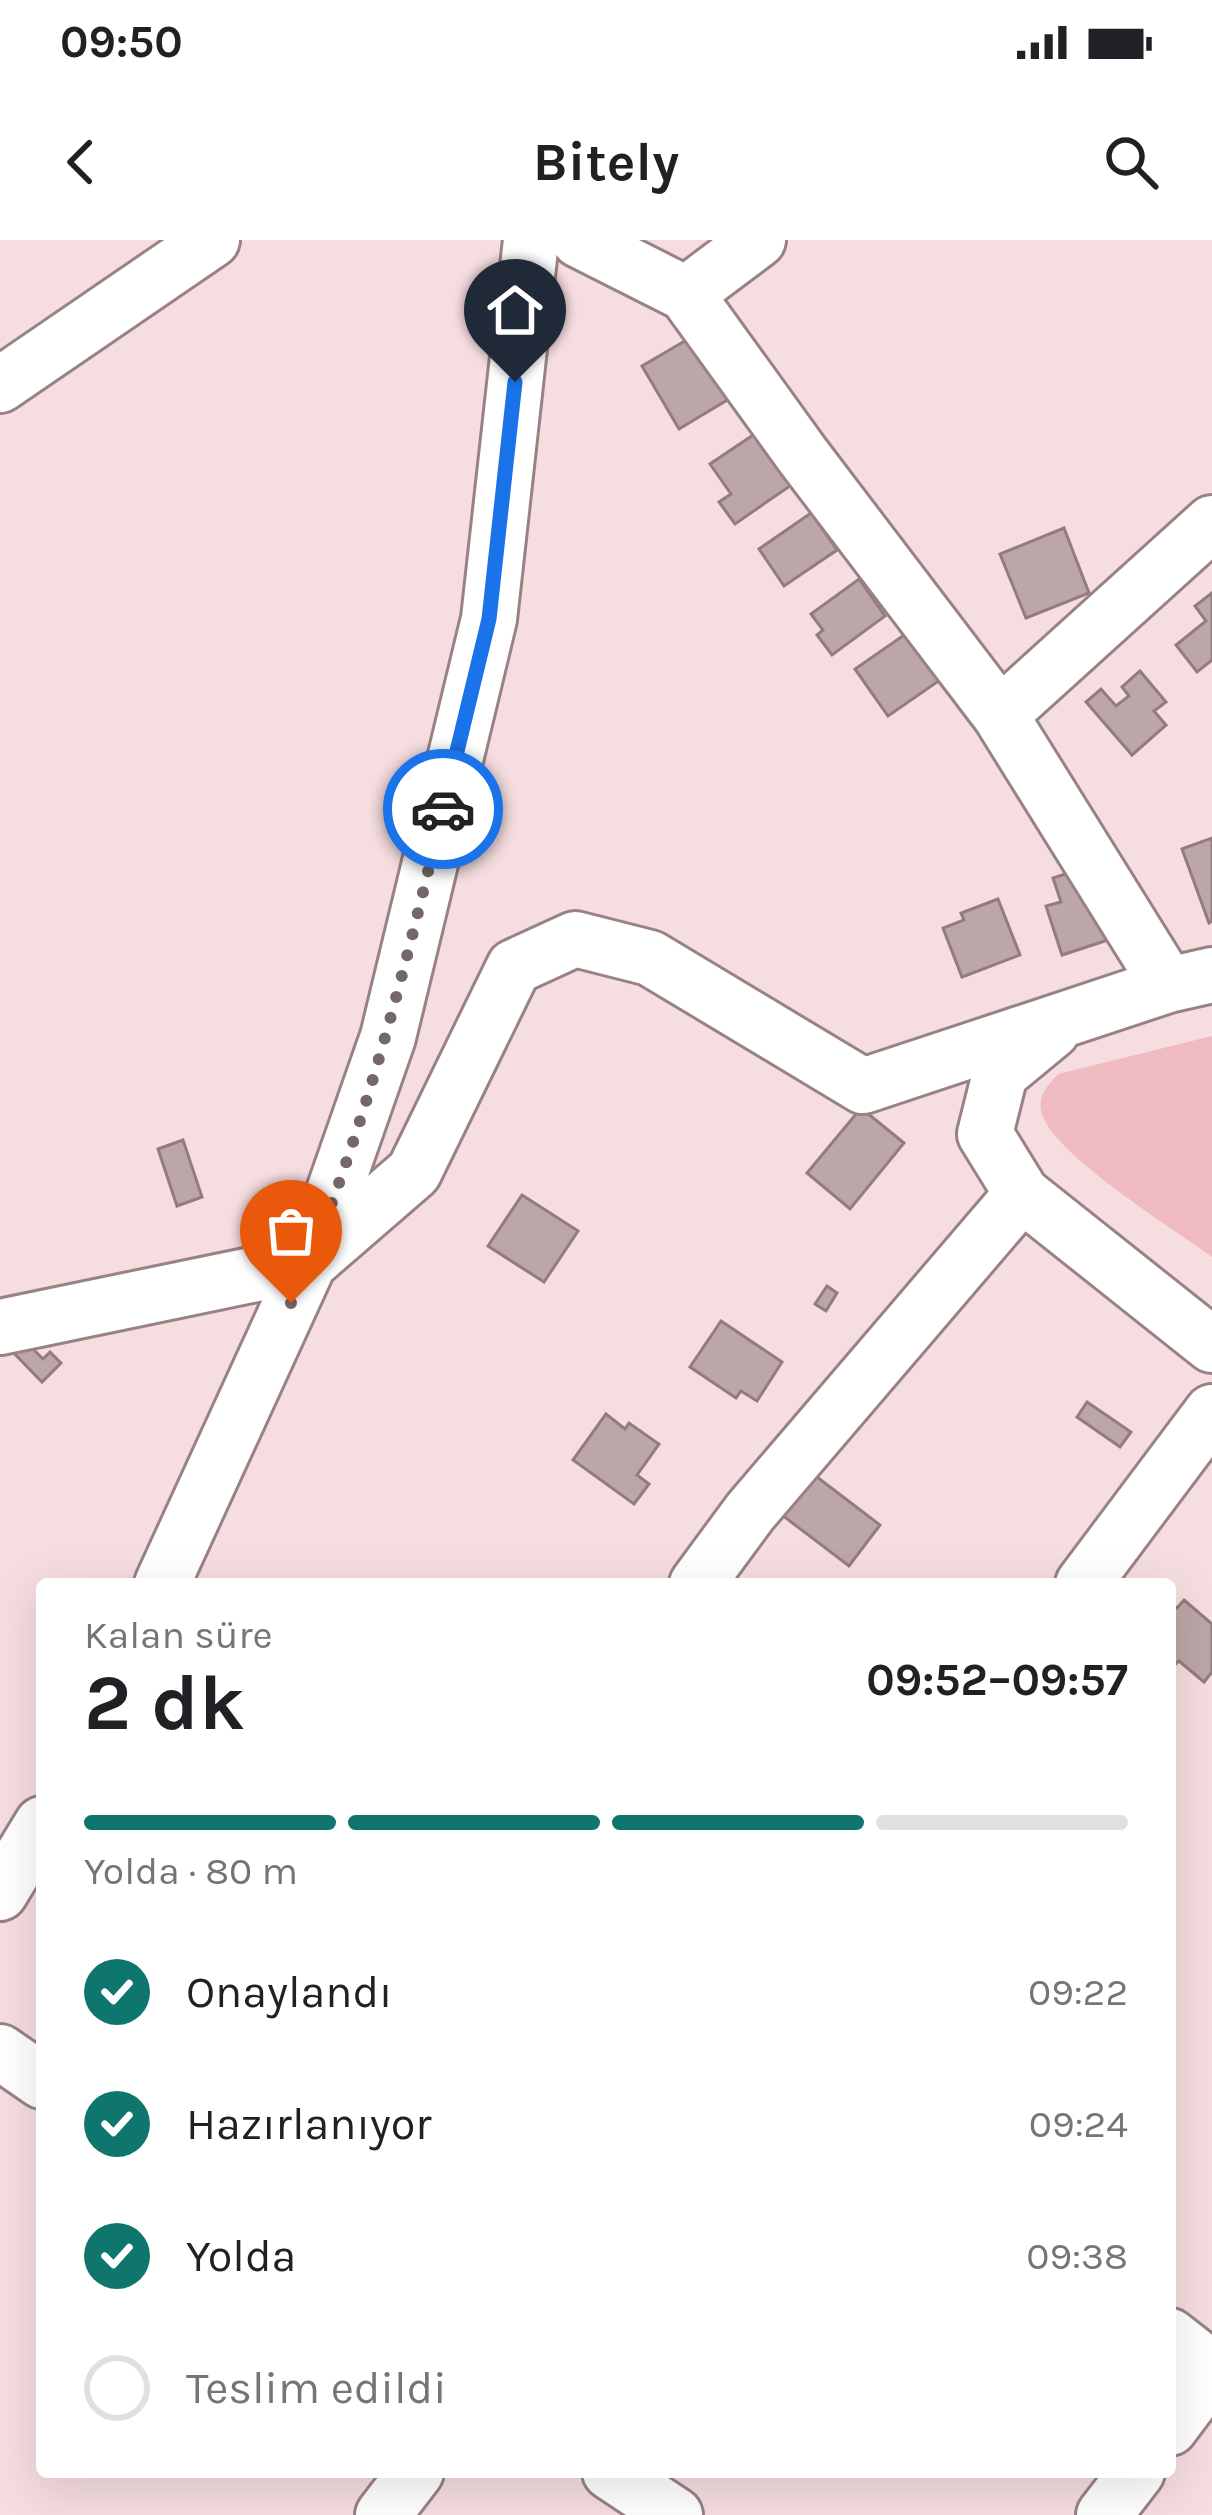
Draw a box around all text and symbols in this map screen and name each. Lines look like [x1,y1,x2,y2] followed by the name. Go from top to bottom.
[60,16,183,68] text: 09:50
[48,129,114,195] icon: back
[1098,129,1164,195] icon: search
[533,130,679,194] text: Bitely
[464,259,566,382] pin
[482,277,548,343] icon: home
[383,749,503,869] courier
[410,776,476,842] icon: car
[240,1180,342,1303] pin
[258,1198,324,1264] icon: bag
[84,1612,273,1658] text: Kalan süre
[866,1654,1128,1706] text: 09:52–09:57
[84,1657,245,1749] text: 2 dk
[84,1848,298,1894] text: Yolda · 80 m
[84,1959,150,2025] icon: check
[186,1966,393,2018] text: Onaylandı
[1028,1969,1128,2015] text: 09:22
[84,2091,150,2157] icon: check
[186,2098,432,2150] text: Hazırlanıyor
[1029,2101,1128,2147] text: 09:24
[84,2223,150,2289] icon: check
[186,2230,296,2282] text: Yolda
[1026,2233,1128,2279] text: 09:38
[186,2362,447,2414] text: Teslim edildi

